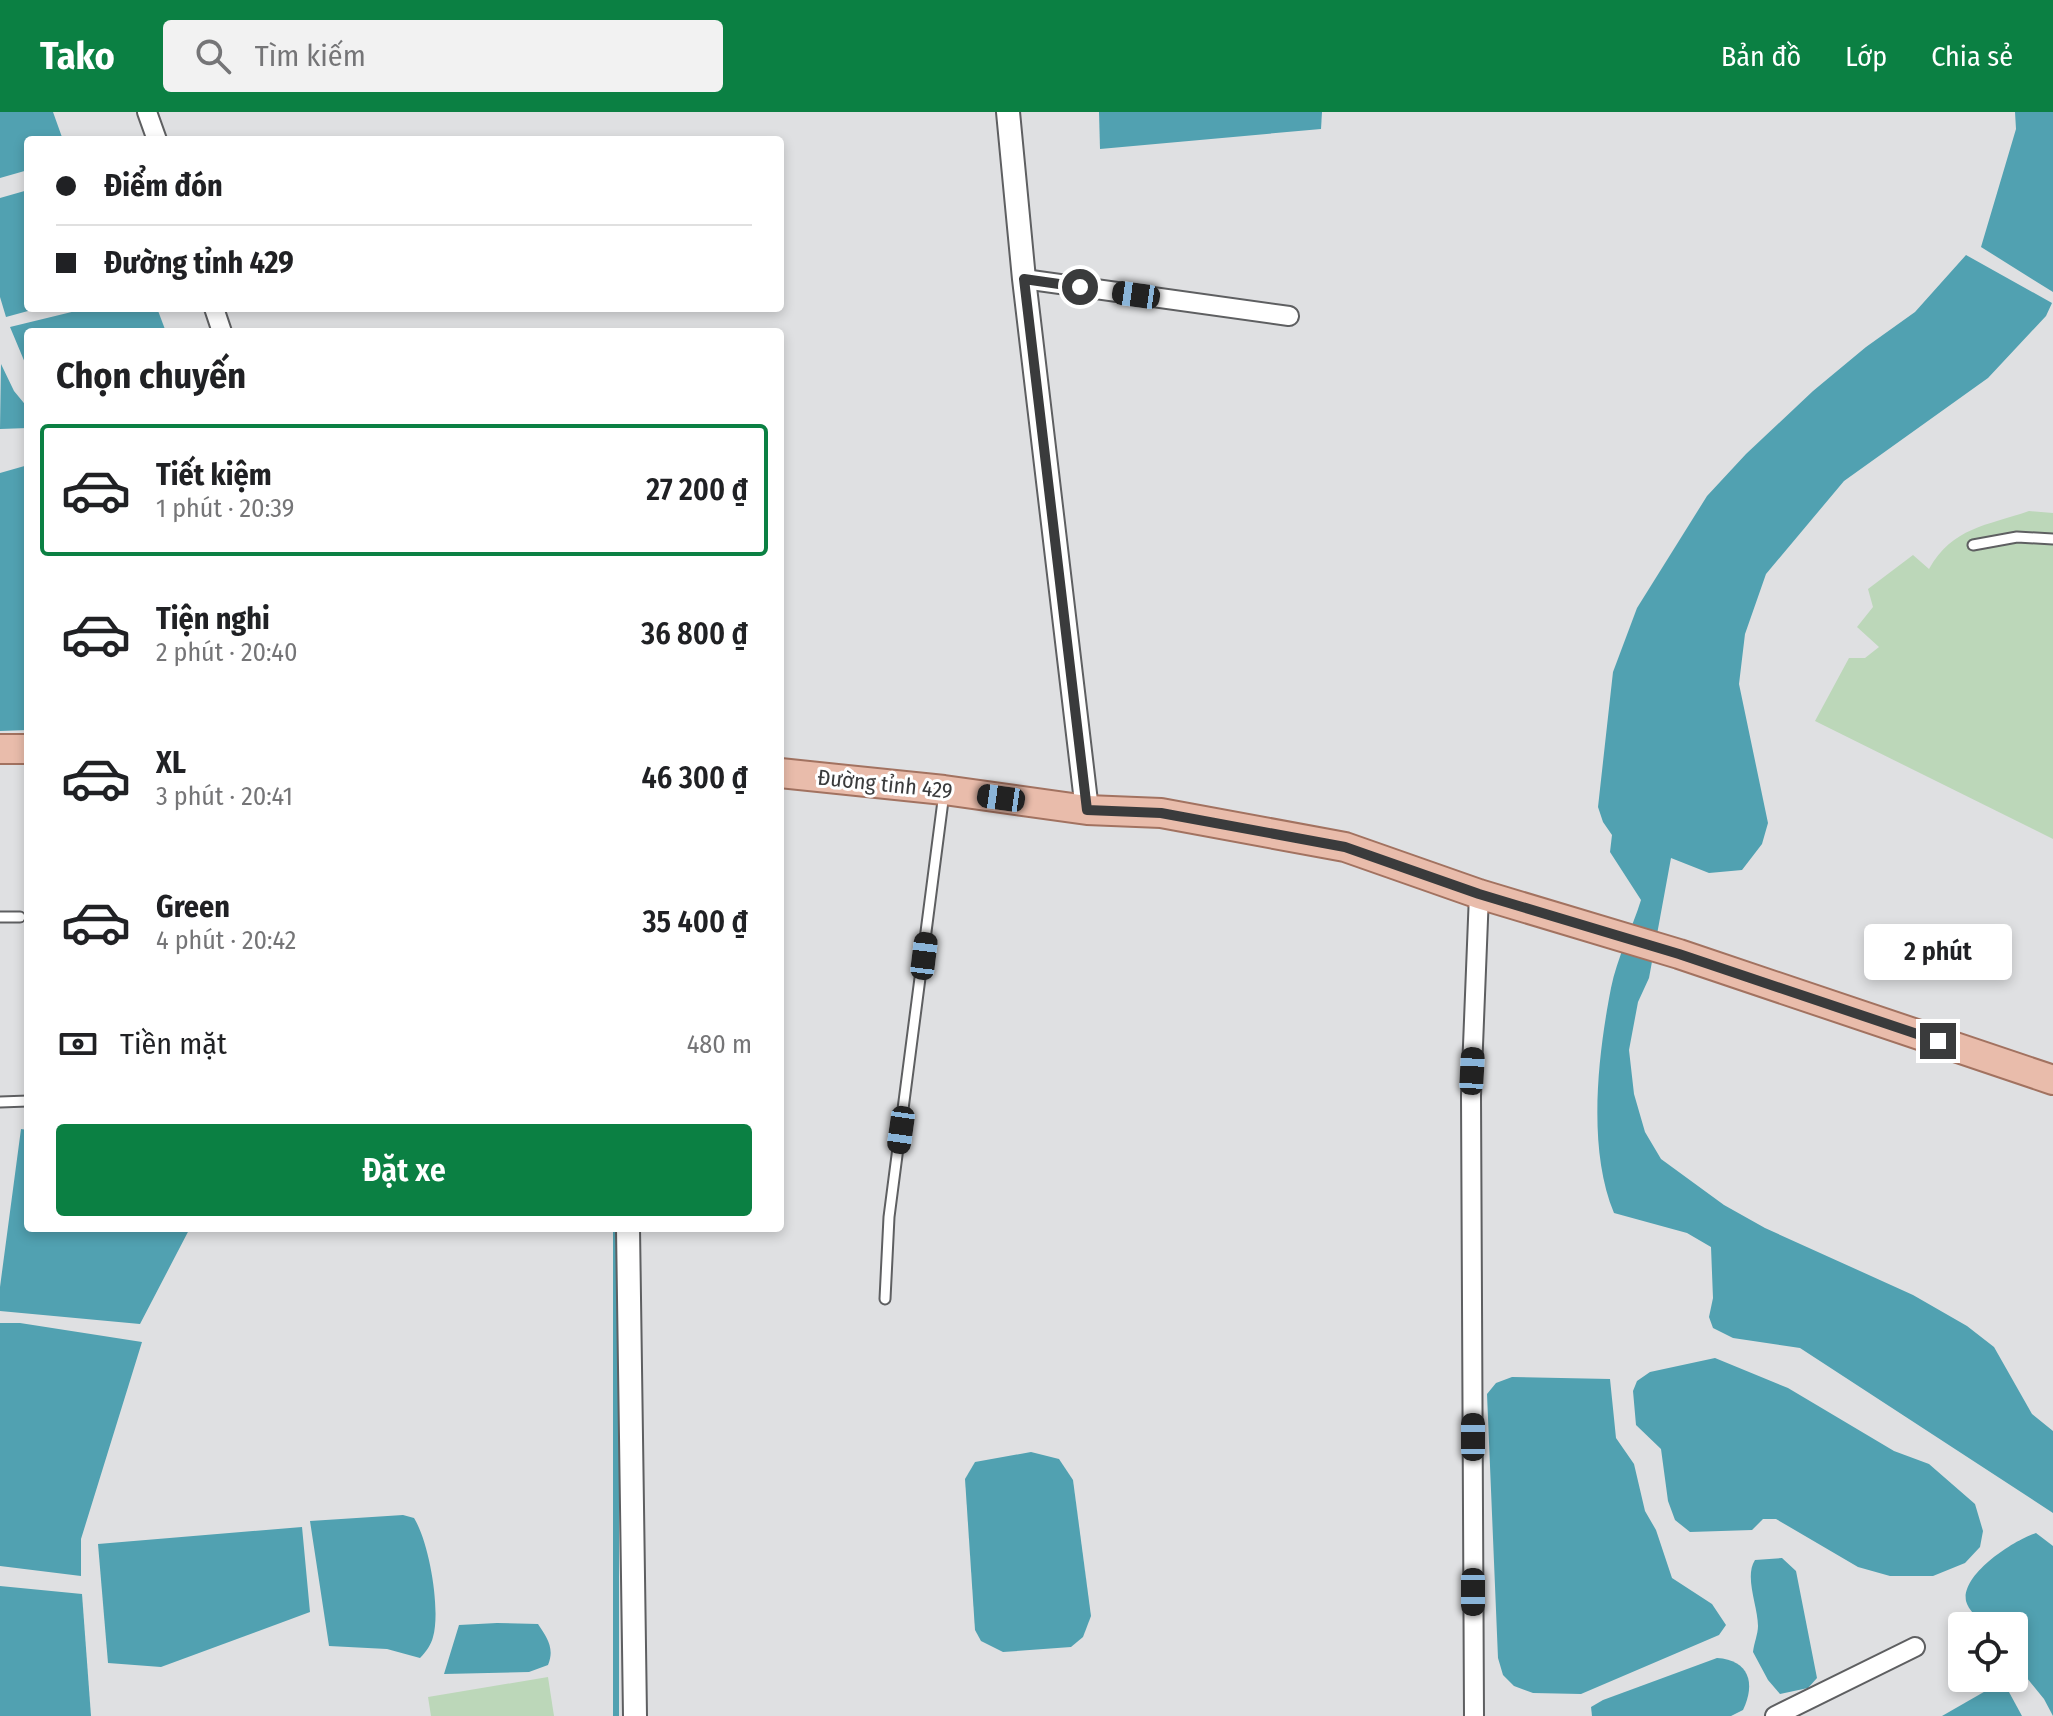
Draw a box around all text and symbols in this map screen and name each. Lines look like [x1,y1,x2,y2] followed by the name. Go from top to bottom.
[163,20,723,92] search box
[40,33,115,79] text: Tako
[191,34,235,78] icon: search
[255,38,366,74] text: Tìm kiếm
[1721,40,1801,73] text: Bản đồ
[1845,40,1887,73] text: Lớp
[1931,40,2013,73] text: Chia sẻ
[104,168,223,204] text: Điểm đón
[104,245,294,281] text: Đường tỉnh 429
[1062,269,1098,305] route start
[1111,280,1161,310] car
[56,354,246,398] text: Chọn chuyến
[60,454,132,526] icon: car
[156,457,272,493] text: Tiết kiệm
[646,472,748,508] text: 27 200 ₫
[156,493,294,524] text: 1 phút · 20:39
[60,598,132,670] icon: car
[156,601,270,637] text: Tiện nghi
[641,616,748,652] text: 36 800 ₫
[156,637,297,668] text: 2 phút · 20:40
[60,742,132,814] icon: car
[156,745,186,781] text: XL
[642,760,748,796] text: 46 300 ₫
[816,763,954,805] street label: Đường tỉnh 429
[156,781,293,812] text: 3 phút · 20:41
[976,783,1026,813] car
[60,886,132,958] icon: car
[156,889,230,925] text: Green
[643,904,748,940] text: 35 400 ₫
[156,925,296,956] text: 4 phút · 20:42
[1864,925,2012,981] callout: 2 phút
[909,931,939,981] car
[1904,936,1972,967] text: 2 phút
[56,1022,100,1066] icon: cash
[1920,1023,1956,1059] route end
[120,1026,227,1062] text: Tiền mặt
[687,1029,752,1060] text: 480 m
[1459,1046,1485,1096] car
[886,1105,916,1155] car
[56,1124,752,1216] button: Đặt xe
[1461,1413,1485,1461] car
[1461,1568,1485,1616] car
[1948,1612,2028,1692] map controls
[1948,1612,2028,1692] button: locate

